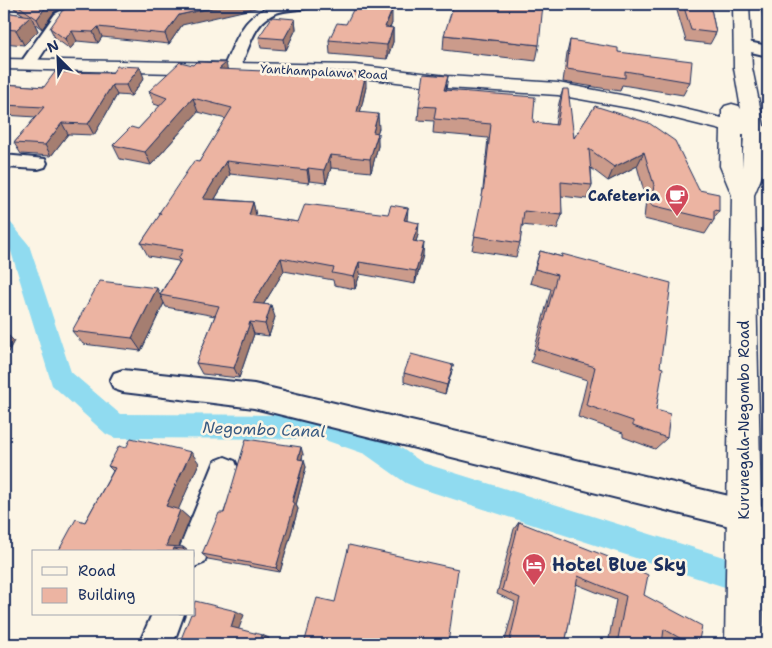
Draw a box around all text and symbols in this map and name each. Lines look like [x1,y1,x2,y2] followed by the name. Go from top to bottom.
[32,32,82,82] north arrow
[44,36,61,57] text: N
[260,61,389,83] street label: Yanthampalawa Road
[664,183,690,217] cafe icon: Cafeteria
[588,186,661,206] place label: Cafeteria
[734,320,754,520] street label: Kurunegala-Negombo Road
[202,417,326,442] water label: Negombo Canal
[32,550,195,616] legend
[521,552,547,586] hotel icon: Hotel Blue Sky
[552,553,686,577] place label: Hotel Blue Sky
[78,561,116,581] text: Road
[78,585,135,605] text: Building

